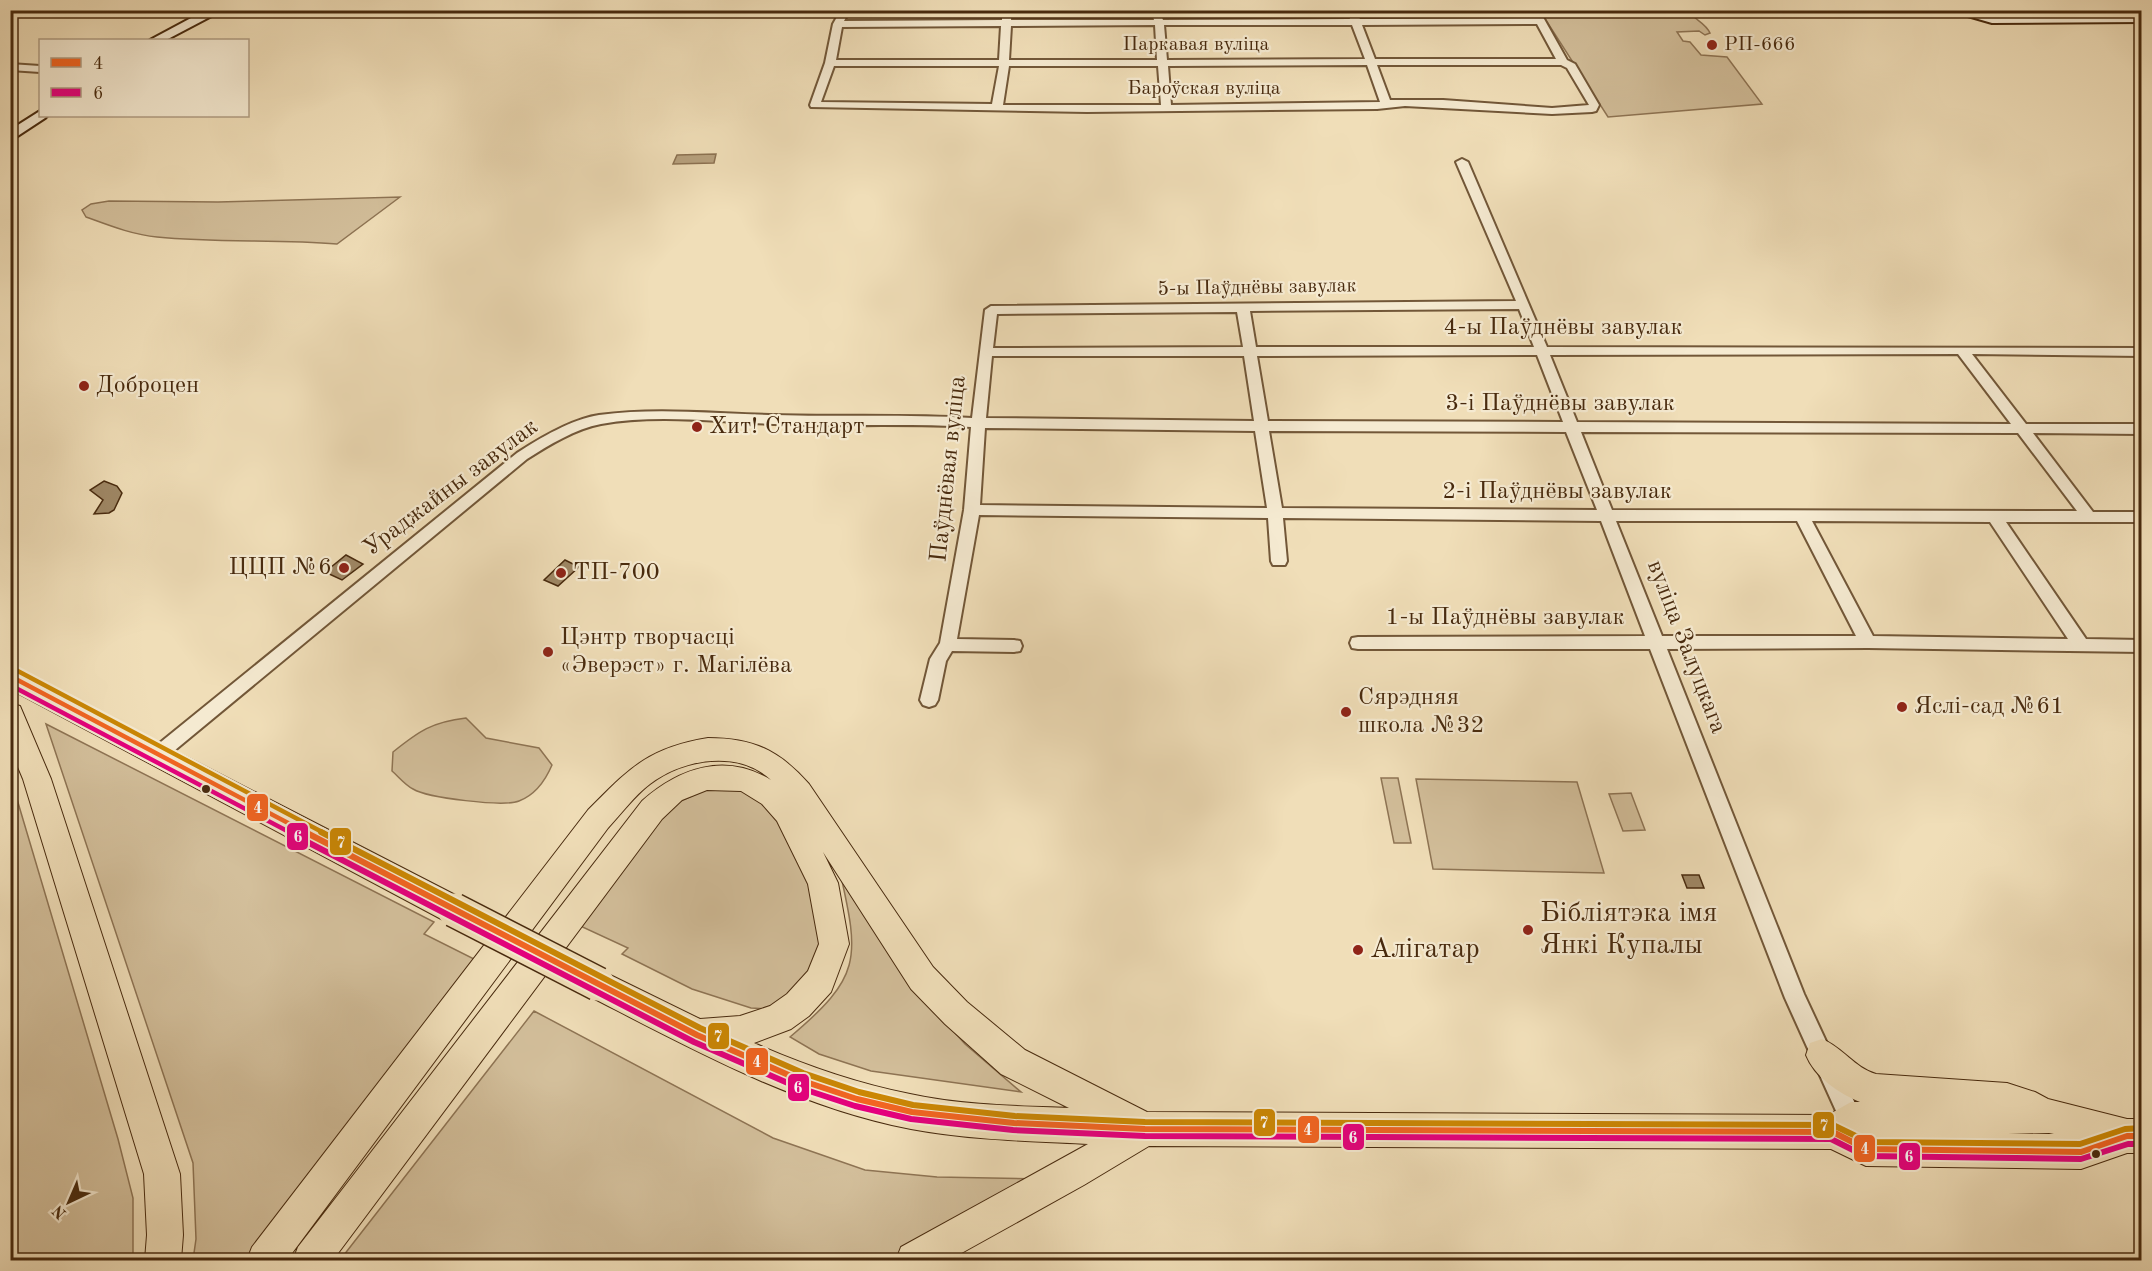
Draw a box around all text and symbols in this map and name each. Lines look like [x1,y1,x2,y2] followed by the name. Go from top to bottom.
[1123,35,1270,55] street label: Паркавая вуліца
[1724,35,1796,55] place label: РП-666
[1705,38,1719,52] marker: РП-666
[39,39,249,117] legend
[93,55,103,73] text: 4
[1127,79,1281,99] street label: Бароўская вуліца
[93,85,103,103] text: 6
[1157,276,1357,300] street label: 5-ы Паўднёвы завулак
[1444,316,1683,340] street label: 4-ы Паўднёвы завулак
[96,374,199,398] place label: Доброцен
[927,374,971,563] street label: Паўднёвая вуліца
[77,379,91,393] marker: Доброцен
[1445,392,1675,416] street label: 3-і Паўднёвы завулак
[359,415,543,561] street label: Ураджайны завулак
[709,415,864,439] place label: Хит! Стандарт
[690,420,704,434] marker: Хит! Стандарт
[1442,480,1672,504] street label: 2-і Паўднёвы завулак
[228,556,332,580] place label: ЦЦП №6
[1642,557,1730,737] street label: вуліца Залуцкага
[337,561,351,575] marker: ЦЦП №6
[573,561,660,585] place label: ТП-700
[554,566,568,580] marker: ТП-700
[1386,606,1625,630] street label: 1-ы Паўднёвы завулак
[560,626,792,678] place label: Цэнтр творчасці «Эверэст» г. Магілёва
[541,645,555,659] marker: Цэнтр творчасці «Эверэст» г. Магілёва
[1358,686,1484,738] place label: Сярэдняя школа №32
[1914,695,2064,719] place label: Яслі-сад №61
[1895,700,1909,714] marker: Яслі-сад №61
[1339,705,1353,719] marker: Сярэдняя школа №32
[200,783,212,795] unlabelled marker
[246,793,269,822] line badge: 4
[253,801,263,817] text: 4
[286,822,309,851] line badge: 6
[329,827,352,856] line badge: 7
[293,830,303,846] text: 6
[336,836,346,852] text: 7
[1540,900,1717,960] place label: Бібліятэка імя Янкі Купалы
[1521,923,1535,937] marker: Бібліятэка імя Янкі Купалы
[1370,936,1480,964] place label: Алігатар
[1351,943,1365,957] marker: Алігатар
[707,1022,730,1050] line badge: 7
[713,1030,723,1046] text: 7
[745,1047,769,1076] line badge: 4
[752,1055,762,1071] text: 4
[787,1073,810,1102] line badge: 6
[793,1081,803,1097] text: 6
[1253,1108,1276,1137] line badge: 7
[1812,1111,1835,1139] line badge: 7
[1297,1115,1320,1144] line badge: 4
[1259,1116,1269,1132] text: 7
[1819,1119,1829,1135] text: 7
[1303,1123,1313,1139] text: 4
[1342,1123,1365,1151] line badge: 6
[1348,1131,1358,1147] text: 6
[1853,1134,1876,1163] line badge: 4
[1860,1142,1870,1158] text: 4
[1898,1142,1921,1171] line badge: 6
[2090,1148,2102,1160] unlabelled marker
[1904,1150,1914,1166] text: 6
[39,1172,99,1232] north arrow
[49,1201,70,1221] text: N

